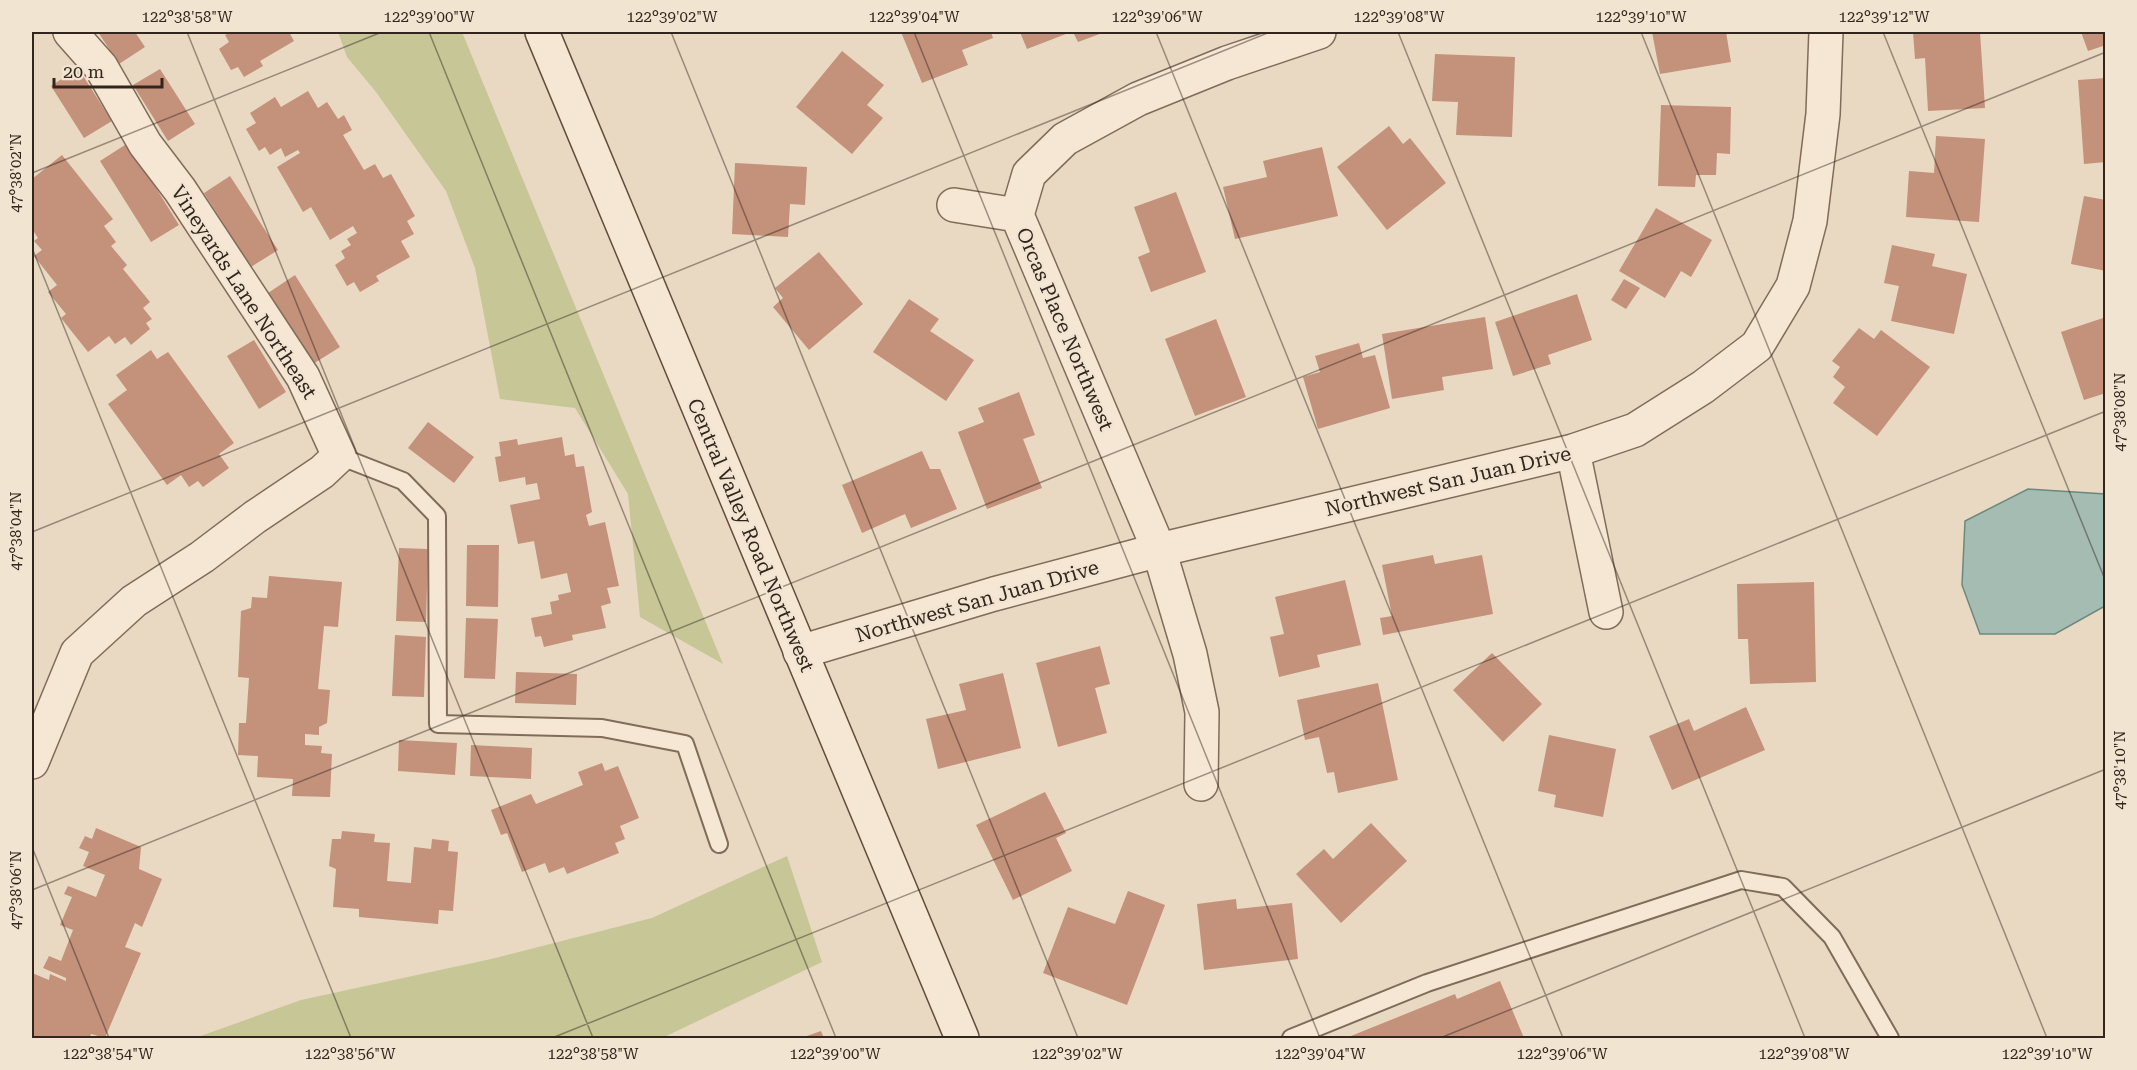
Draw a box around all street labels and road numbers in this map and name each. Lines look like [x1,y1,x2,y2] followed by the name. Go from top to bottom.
[166,181,322,404] street label: Vineyards Lane Northeast
[1011,224,1119,435] street label: Orcas Place Northwest
[682,395,820,676] street label: Central Valley Road Northwest
[1323,441,1573,521] street label: Northwest San Juan Drive
[853,555,1101,647] street label: Northwest San Juan Drive

